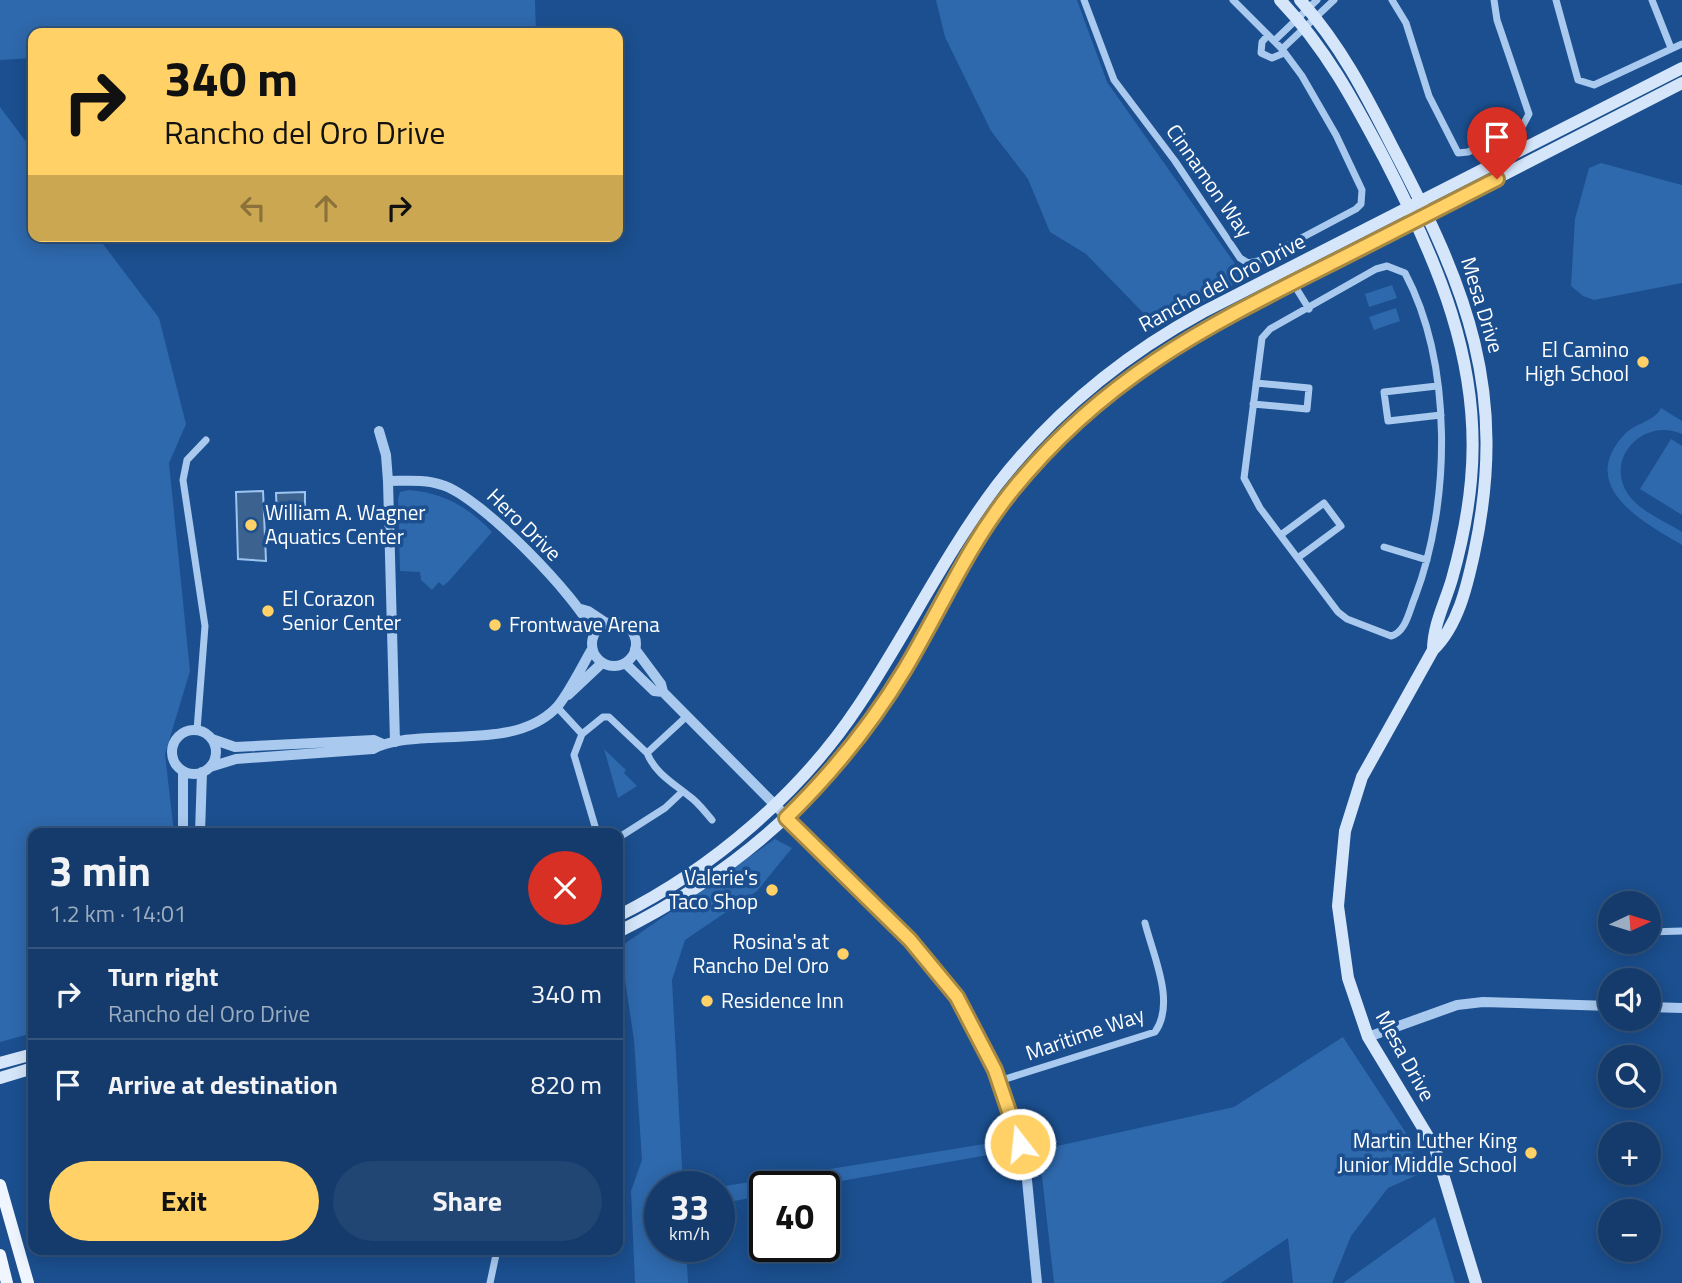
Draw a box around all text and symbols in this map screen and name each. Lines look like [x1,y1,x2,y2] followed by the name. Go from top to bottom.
[164,40,298,115] text: 340 m
[49,56,140,147] icon: right
[1467,107,1527,179] pin
[164,108,445,156] text: Rancho del Oro Drive
[1159,117,1261,244] street label: Cinnamon Way
[1478,118,1516,156] icon: arrive
[234,189,272,227] icon: left
[307,189,345,227] icon: ahead
[380,189,418,227] icon: right
[1133,225,1311,340] street label: Rancho del Oro Drive
[1453,253,1513,357] street label: Mesa Drive
[1525,333,1629,389] place label: El Camino High School
[1635,354,1651,370] marker: El Camino High School
[480,480,569,568] street label: Hero Drive
[265,496,426,552] place label: William A. Wagner Aquatics Center
[243,517,259,533] marker: William A. Wagner Aquatics Center
[282,582,401,638] place label: El Corazon Senior Center
[260,603,276,619] marker: El Corazon Senior Center
[509,608,660,640] place label: Frontwave Arena
[487,617,503,633] marker: Frontwave Arena
[49,838,151,902] text: 3 min
[528,851,602,925] button: close
[669,861,758,917] place label: Valerie's Taco Shop
[764,882,780,898] marker: Valerie's Taco Shop
[1598,891,1661,954] north arrow
[1598,891,1661,1262] map controls
[49,896,187,931] text: 1.2 km · 14:01
[693,925,830,981] place label: Rosina's at Rancho Del Oro
[835,946,851,962] marker: Rosina's at Rancho Del Oro
[108,957,219,996] text: Turn right
[1598,968,1661,1031] button: sound
[531,974,602,1013] text: 340 m
[49,975,87,1013] icon: right
[721,984,844,1016] place label: Residence Inn
[699,993,715,1009] marker: Residence Inn
[108,996,310,1031] text: Rancho del Oro Drive
[1021,998,1148,1068] street label: Maritime Way
[1368,1004,1444,1107] street label: Mesa Drive
[1598,1045,1661,1108] button: search
[108,1065,338,1104] text: Arrive at destination
[531,1065,602,1104] text: 820 m
[49,1066,87,1104] icon: arrive
[983,1107,1057,1181] position arrow
[1598,1122,1661,1185] button: +
[1338,1124,1517,1180] place label: Martin Luther King Junior Middle School
[1523,1145,1539,1161] marker: Martin Luther King Junior Middle School
[49,1161,319,1241] button: Exit
[333,1161,602,1241] button: Share
[749,1171,840,1262] speed limit sign: 40
[670,1180,709,1234] text: 33
[1598,1199,1661,1262] button: −
[669,1220,710,1247] text: km/h

